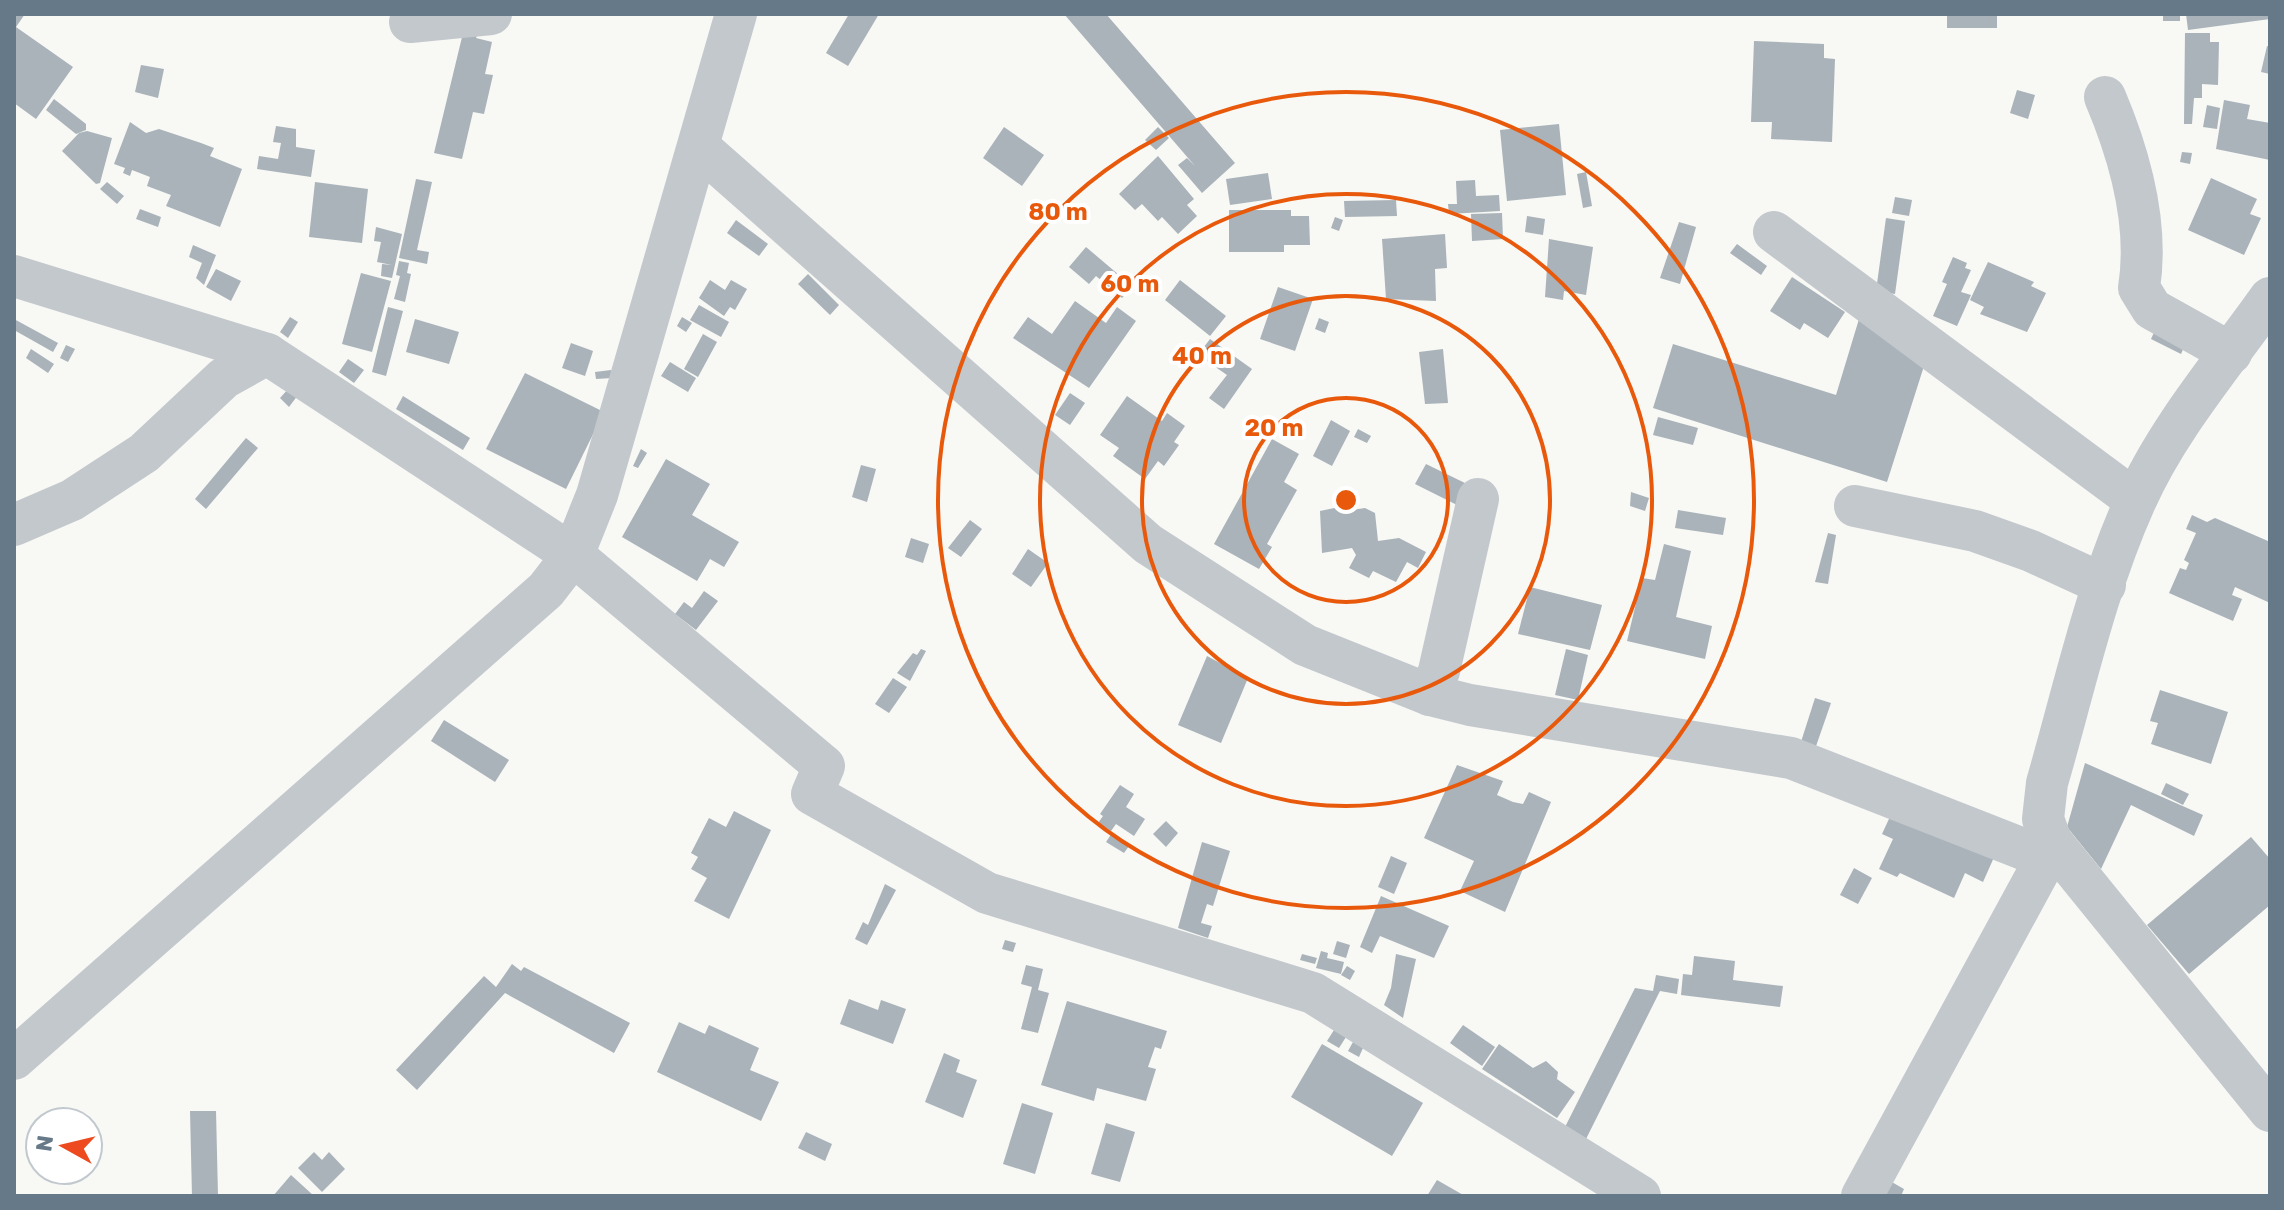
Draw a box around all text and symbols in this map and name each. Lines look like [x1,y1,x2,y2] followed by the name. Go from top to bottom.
[1028,198,1088,226] text: 80 m
[1100,270,1160,298] text: 60 m
[1172,342,1232,370] text: 40 m
[1244,414,1304,442] text: 20 m
[1332,486,1360,514] centre of rings
[24,1106,104,1186] north arrow
[30,1134,59,1153] text: N

